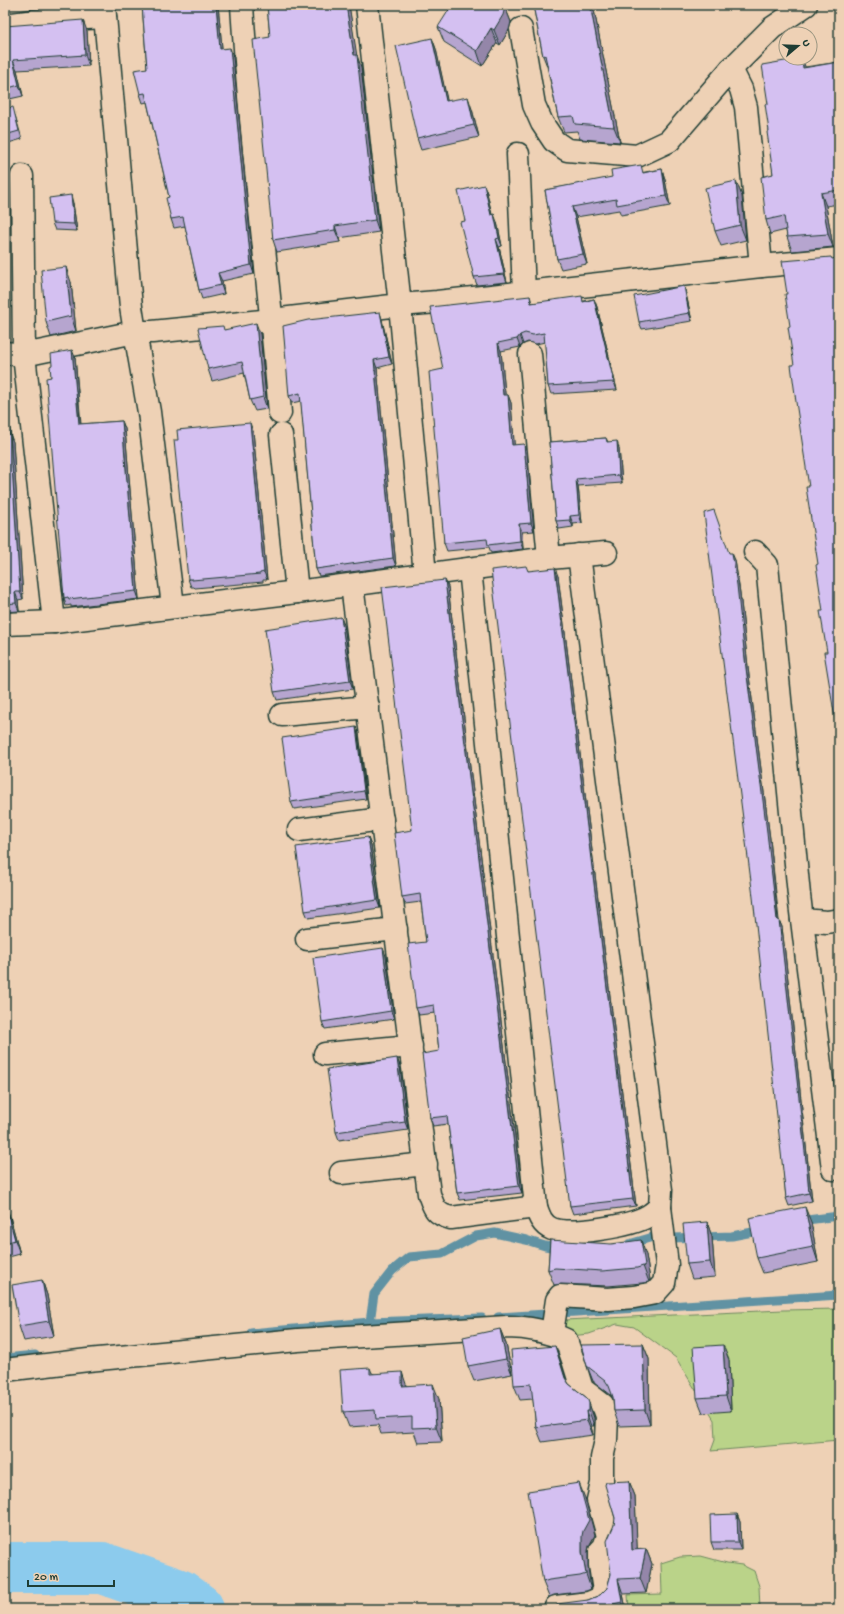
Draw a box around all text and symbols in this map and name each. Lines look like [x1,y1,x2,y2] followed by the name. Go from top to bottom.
[778,26,818,66] north arrow
[799,38,812,49] text: U
[28,1562,114,1588] scale bar
[34,1571,59,1585] text: 20 m

